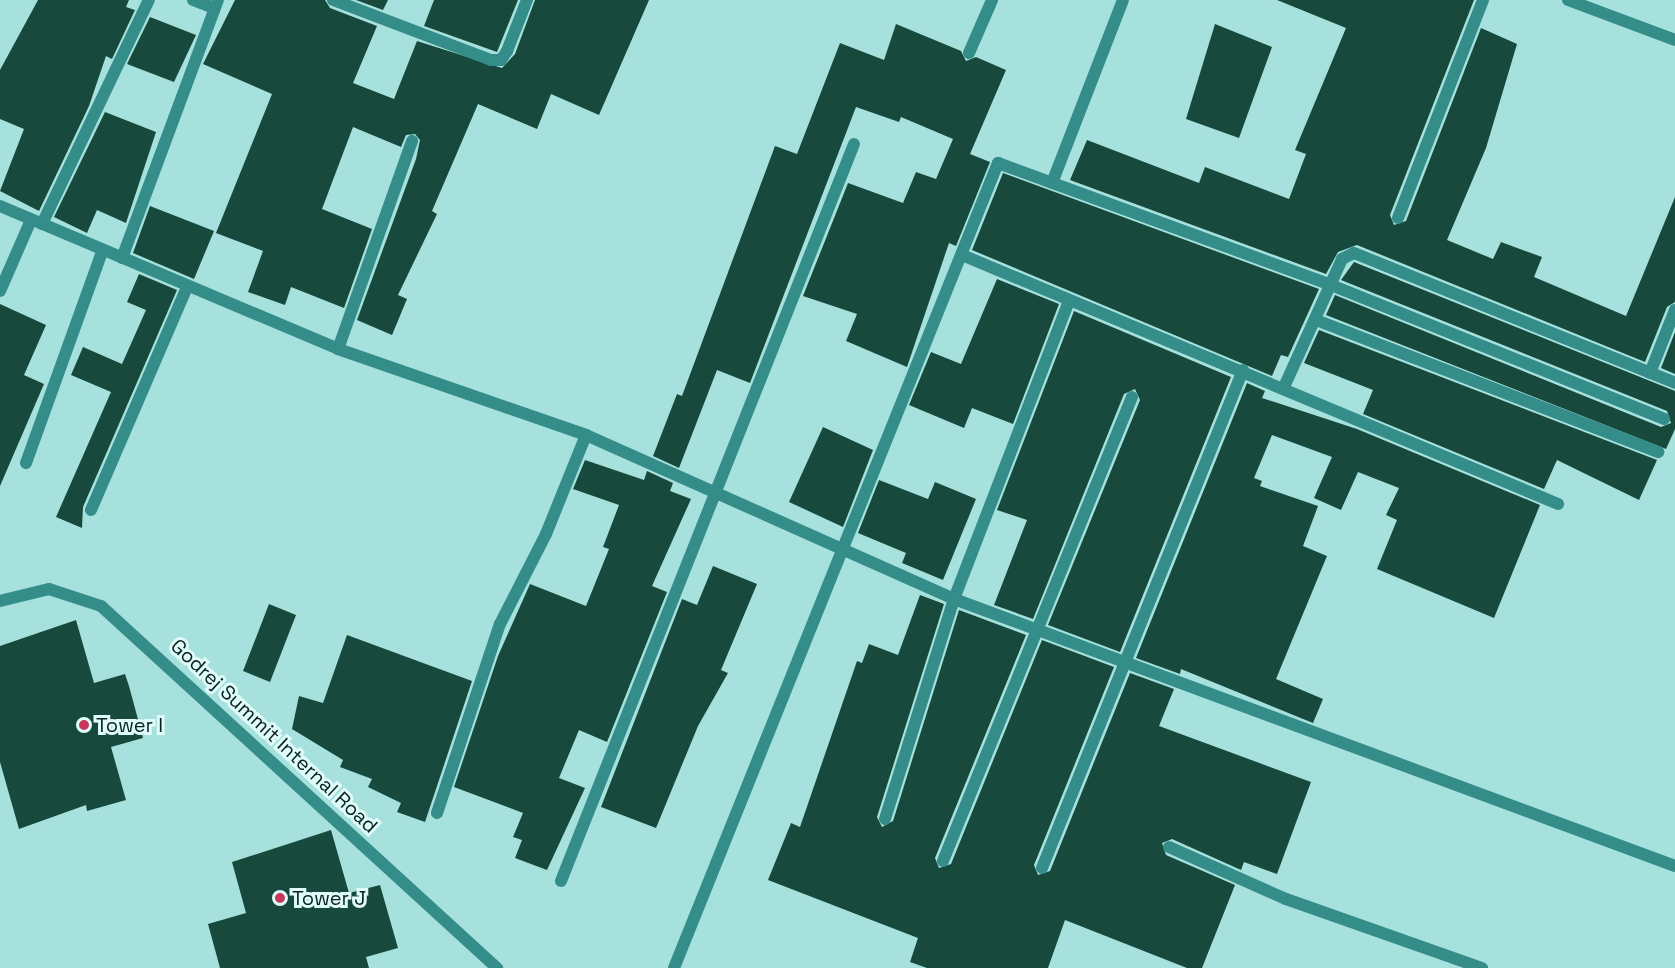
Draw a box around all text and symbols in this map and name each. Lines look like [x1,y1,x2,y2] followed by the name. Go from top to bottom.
[166,634,382,838] street label: Godrej Summit Internal Road
[96,713,163,737] place label: Tower I
[77,718,91,732] marker: Tower I
[292,886,366,910] place label: Tower J
[273,891,287,905] marker: Tower J

